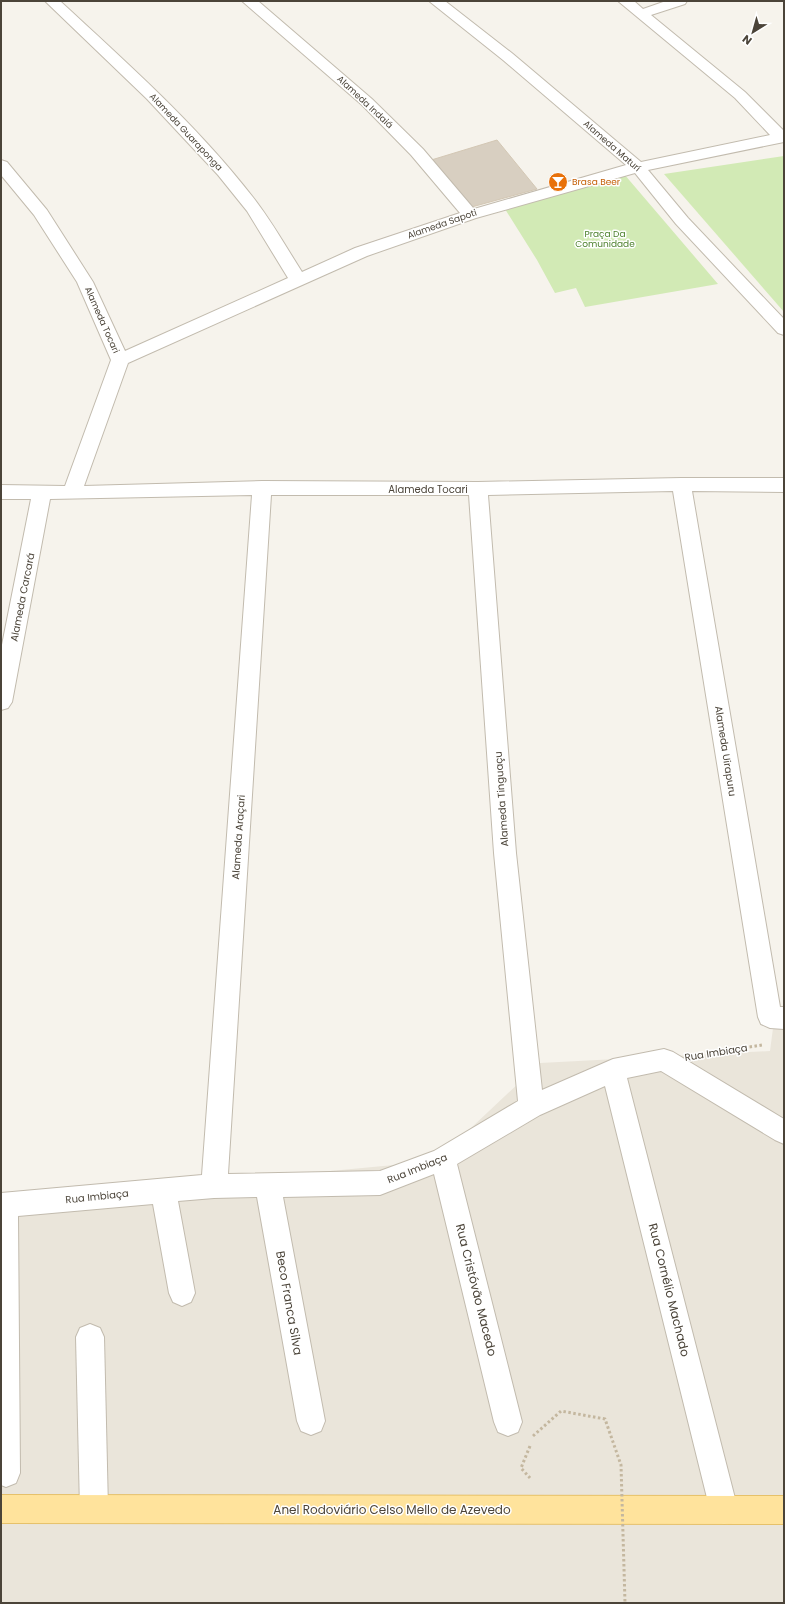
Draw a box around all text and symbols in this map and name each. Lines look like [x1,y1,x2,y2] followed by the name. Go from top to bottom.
[733,12,773,52] north arrow
[739,31,755,49] text: N
[334,73,396,131] street label: Alameda Indaiá
[147,91,225,173] street label: Alameda Guaraponga
[581,118,643,174] street label: Alameda Maturí
[547,171,569,193] bar icon: Brasa Beer
[572,176,621,188] place label: Brasa Beer
[406,207,478,241] street label: Alameda Sapoti
[575,228,635,250] park label: Praça Da Comunidade
[82,285,122,355] street label: Alameda Tocari
[388,482,468,497] street label: Alameda Tocari
[7,551,38,643] street label: Alameda Carcará
[711,705,740,798] street label: Alameda Uirapuru
[491,751,512,847] street label: Alameda Tinguaçu
[228,794,249,880] street label: Alameda Araçari
[684,1040,749,1065] street label: Rua Imbiaça
[385,1150,449,1187] street label: Rua Imbiaça
[65,1186,129,1207] street label: Rua Imbiaça
[645,1221,694,1359] street label: Rua Cornélio Machado
[452,1222,501,1358] street label: Rua Cristóvão Macedo
[272,1249,307,1356] street label: Beco Franca Silva
[273,1501,511,1518] street label: Anel Rodoviário Celso Mello de Azevedo

